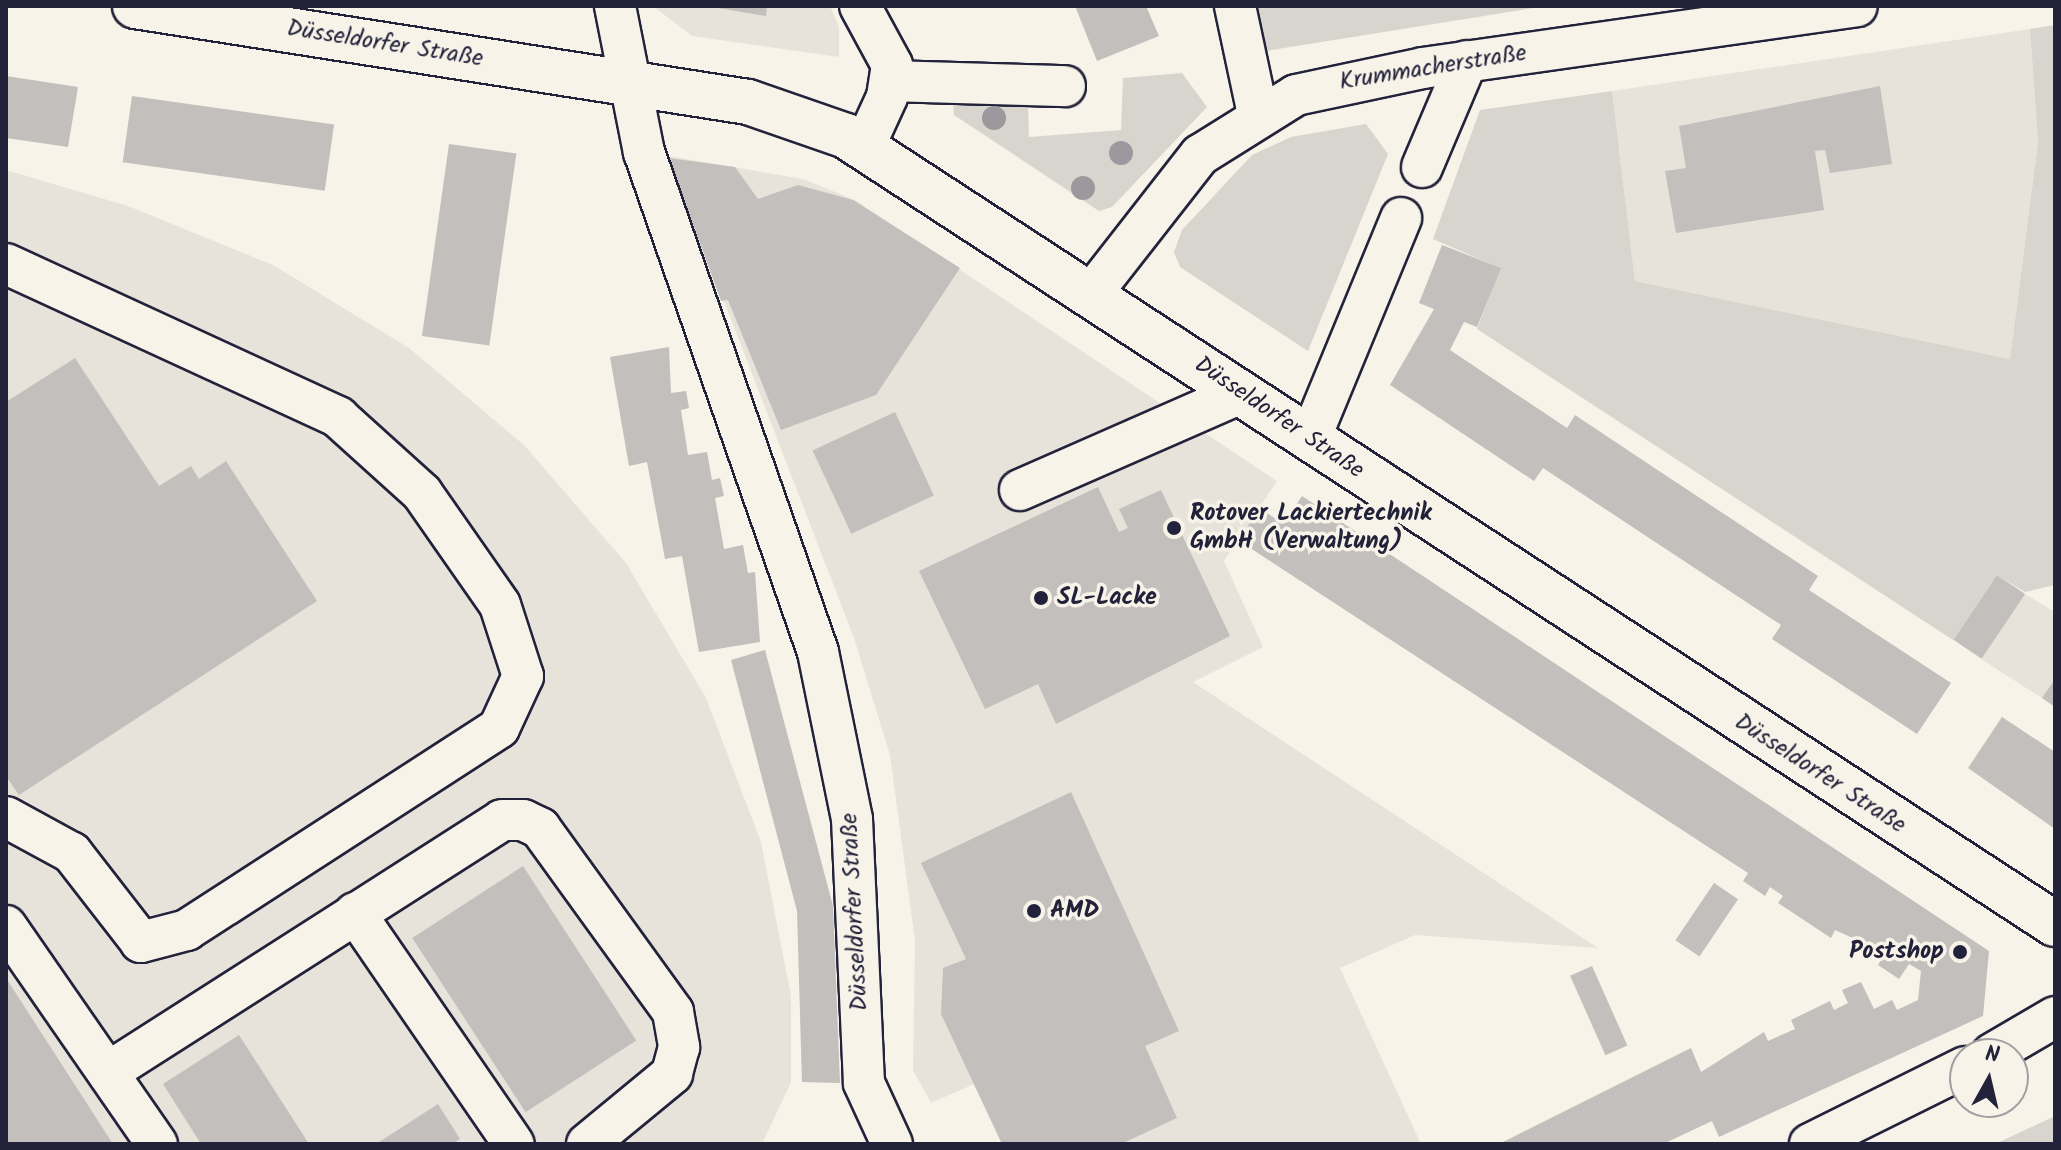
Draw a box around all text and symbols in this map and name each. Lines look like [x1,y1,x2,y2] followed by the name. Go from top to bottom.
[285,14,485,74] street label: Düsseldorfer Straße
[1337,39,1529,97] street label: Krummacherstraße
[1189,351,1369,485] street label: Düsseldorfer Straße
[1190,500,1432,556] place label: Rotover Lackiertechnik GmbH (Verwaltung)
[1165,519,1183,537] marker: Rotover Lackiertechnik GmbH (Verwaltung)
[1057,584,1157,612] place label: SL-Lacke
[1032,589,1050,607] marker: SL-Lacke
[1729,708,1911,840] street label: Düsseldorfer Straße
[835,812,875,1012] street label: Düsseldorfer Straße
[1050,897,1099,925] place label: AMD
[1025,902,1043,920] marker: AMD
[1849,938,1944,966] place label: Postshop
[1951,943,1969,961] marker: Postshop
[1983,1037,2001,1074] text: N
[1949,1038,2029,1118] north arrow

